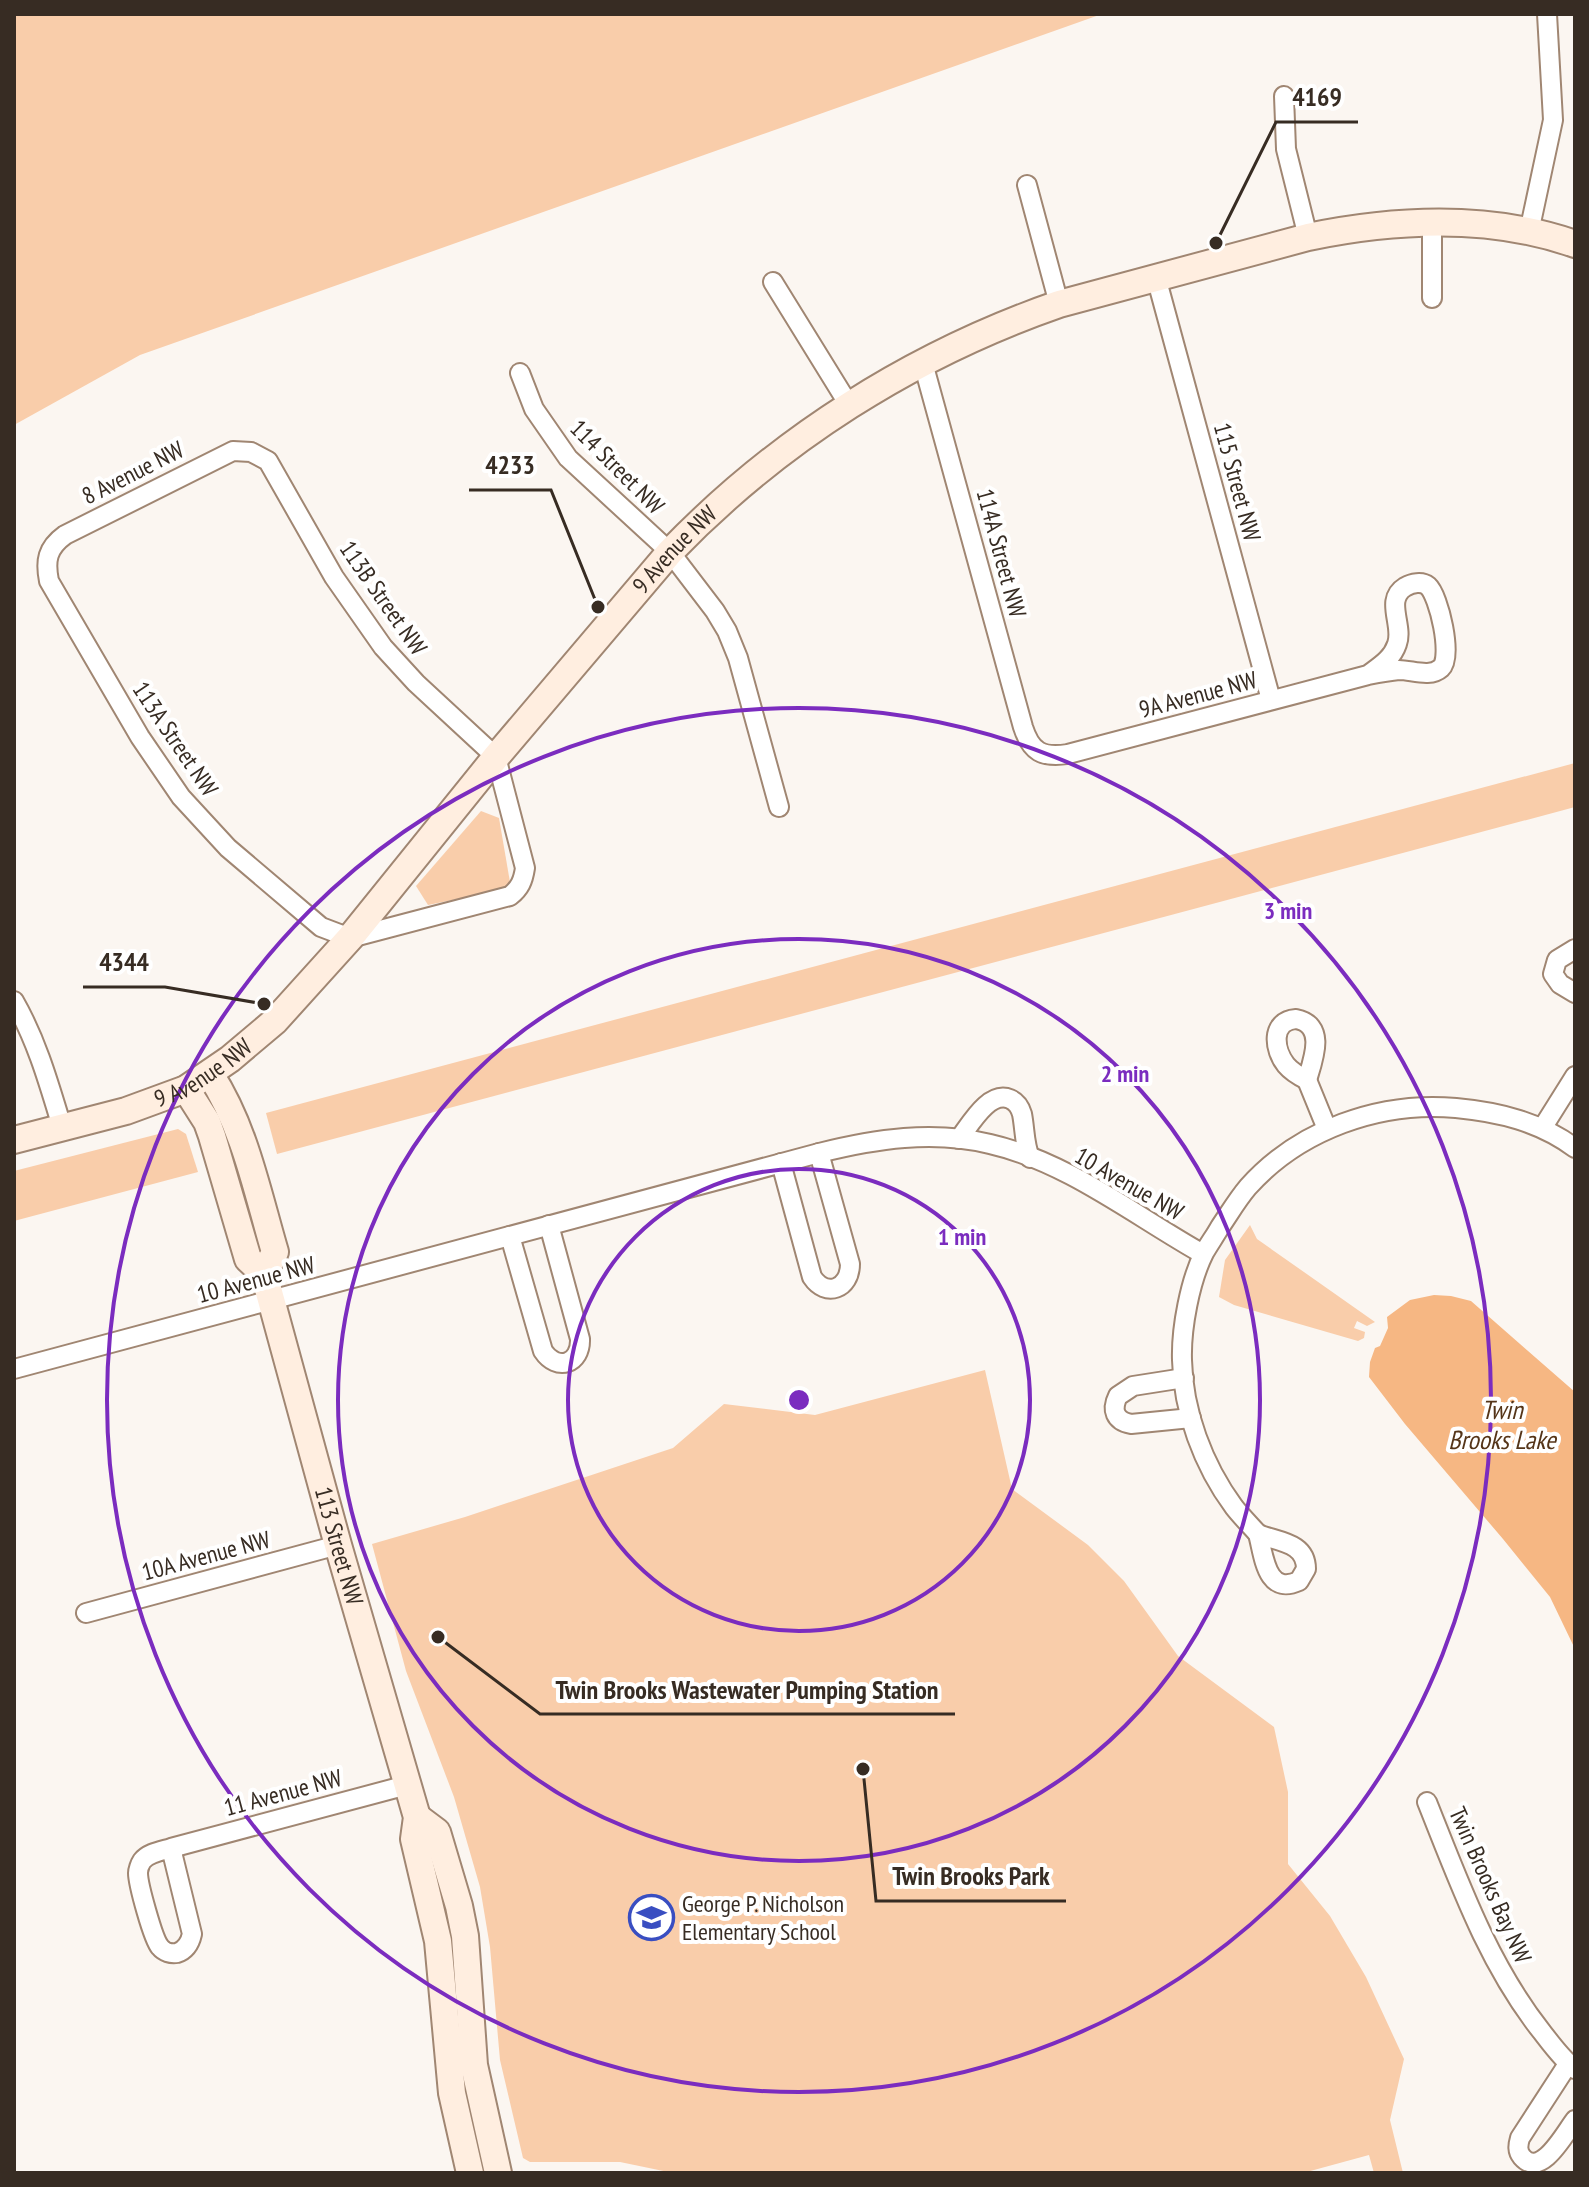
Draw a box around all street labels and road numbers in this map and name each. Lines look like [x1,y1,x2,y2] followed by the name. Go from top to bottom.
[564,413,671,520] street label: 114 Street NW
[1207,419,1268,544] street label: 115 Street NW
[77,434,189,511] street label: 8 Avenue NW
[969,485,1034,621] street label: 114A Street NW
[625,498,723,600] street label: 9 Avenue NW
[333,535,434,661] street label: 113B Street NW
[1136,664,1260,725] street label: 9A Avenue NW
[126,675,225,802] street label: 113A Street NW
[150,1031,258,1114] street label: 9 Avenue NW
[1069,1140,1189,1227] street label: 10 Avenue NW
[193,1249,318,1310] street label: 10 Avenue NW
[308,1483,371,1608] street label: 113 Street NW
[138,1524,273,1587] street label: 10A Avenue NW
[220,1762,345,1823] street label: 11 Avenue NW
[1442,1802,1539,1968] street label: Twin Brooks Bay NW

